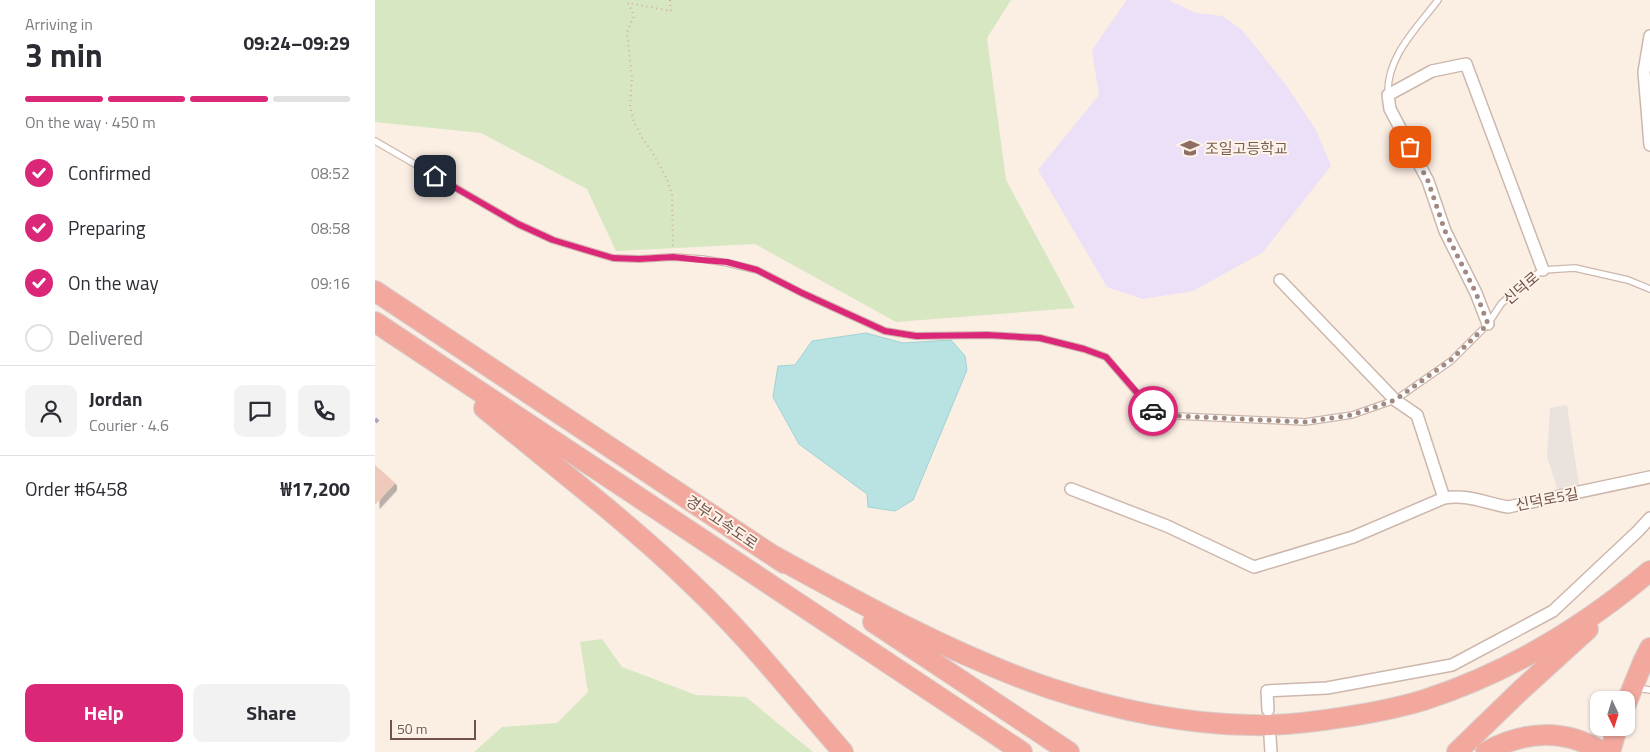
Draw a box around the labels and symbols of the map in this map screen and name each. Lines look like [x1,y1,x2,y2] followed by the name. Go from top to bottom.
[1389,126,1431,168] pin
[1179,137,1201,159] school or university icon: 조일고등학교
[1205,137,1288,160] place label: 조일고등학교
[414,155,456,197] pin
[1498,266,1544,310] street label: 신덕로
[1128,386,1178,436] courier
[1514,482,1580,516] street label: 신덕로5길
[681,489,763,555] street label: 경부고속도로
[1590,691,1635,736] north arrow
[390,717,476,740] scale bar

